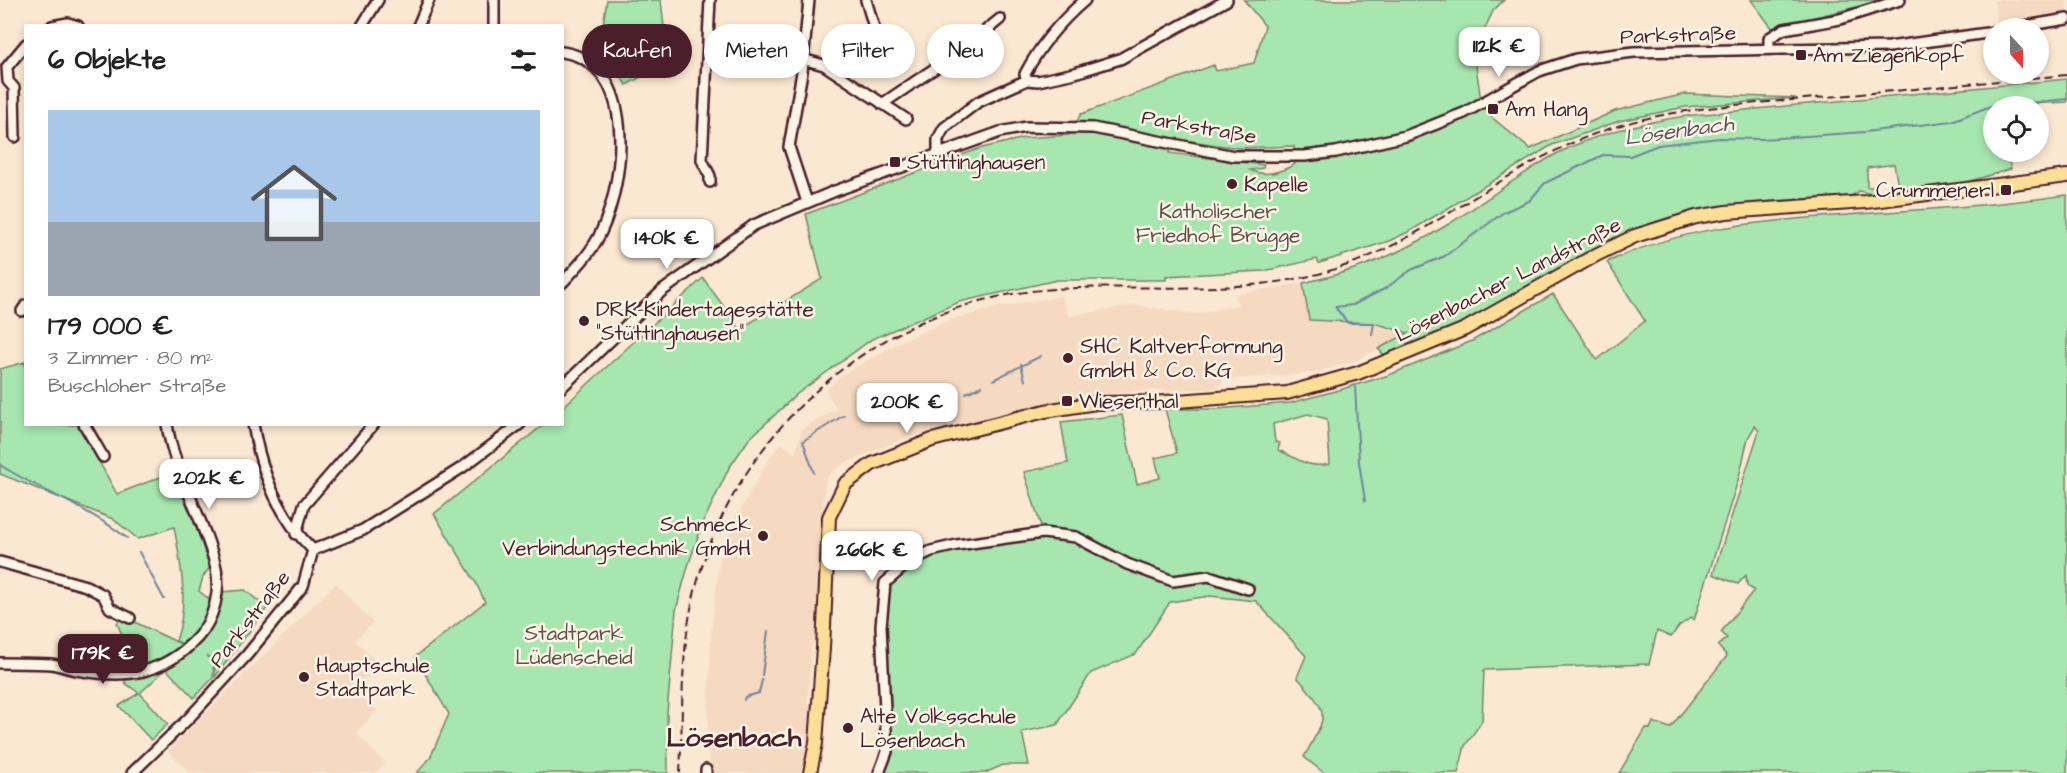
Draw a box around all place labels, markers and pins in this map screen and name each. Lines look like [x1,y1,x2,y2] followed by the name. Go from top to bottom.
[1450,27,1548,78] pin: 112K €
[1813,41,1964,72] place label: Am Ziegenkopf
[1794,48,1808,62] marker: Am Ziegenkopf
[1505,95,1588,126] place label: Am Hang
[1486,102,1500,116] marker: Am Hang
[907,148,1045,179] place label: Stüttinghausen
[888,155,902,169] marker: Stüttinghausen
[1244,170,1308,200] place label: Kapelle
[1876,176,1994,205] place label: Crummenerl
[1225,177,1239,191] marker: Kapelle
[1999,183,2013,197] marker: Crummenerl
[618,219,716,270] pin: 140K €
[596,295,814,350] place label: DRK-Kindertagesstätte "Stüttinghausen"
[577,314,591,328] marker: DRK-Kindertagesstätte "Stüttinghausen"
[1080,332,1283,385] place label: SHC Kaltverformung GmbH & Co. KG
[1061,351,1075,365] marker: SHC Kaltverformung GmbH & Co. KG
[858,383,956,434] pin: 200K €
[1079,387,1179,416] place label: Wiesenthal
[1060,394,1074,408] marker: Wiesenthal
[160,459,258,510] pin: 202K €
[502,510,751,565] place label: Schmeck Verbindungstechnik GmbH
[756,529,770,543] marker: Schmeck Verbindungstechnik GmbH
[823,531,921,582] pin: 266K €
[54,634,152,685] pin: 179K €
[316,651,430,705] place label: Hauptschule Stadtpark
[297,670,311,684] marker: Hauptschule Stadtpark
[860,702,1016,755] place label: Alte Volksschule Lösenbach
[841,721,855,735] marker: Alte Volksschule Lösenbach

